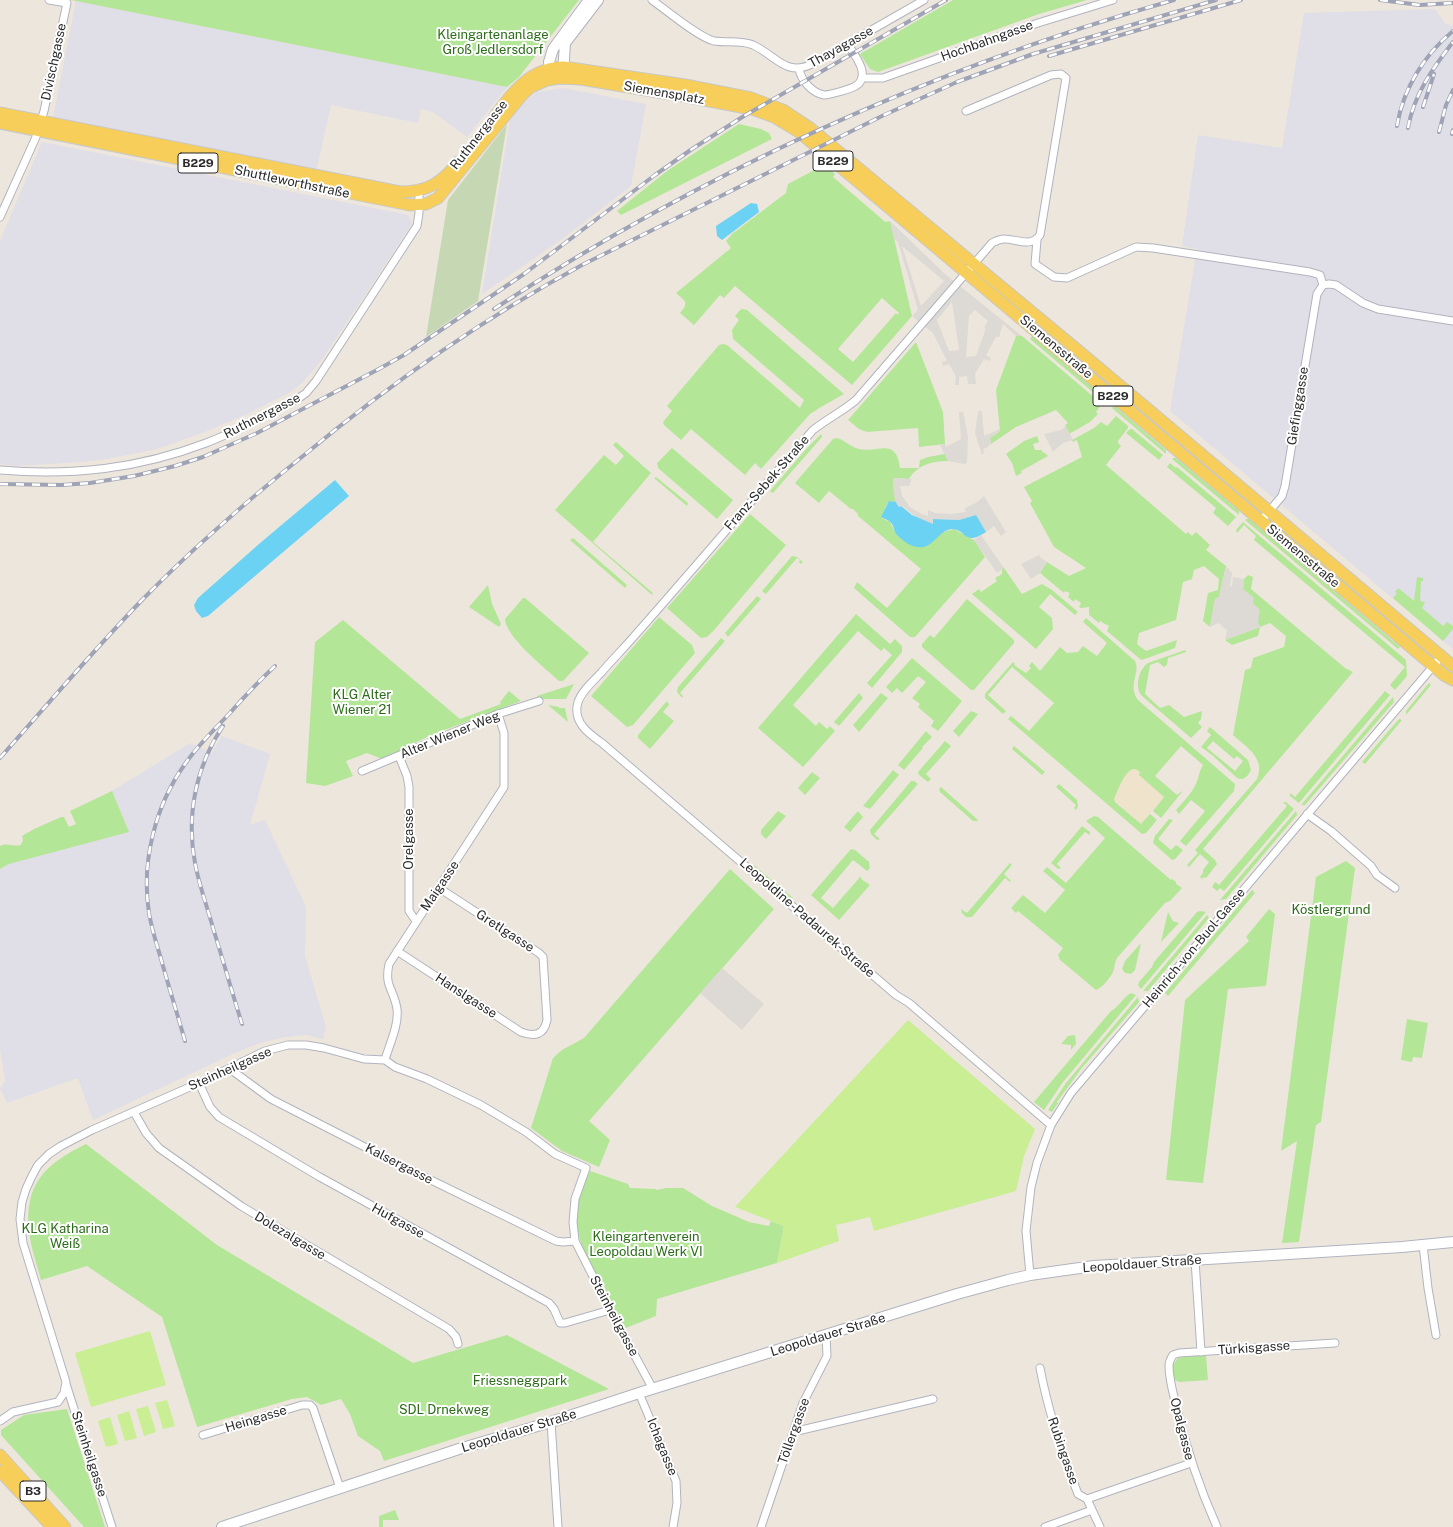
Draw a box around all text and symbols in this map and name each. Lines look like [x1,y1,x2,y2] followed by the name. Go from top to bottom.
[939,17,1035,65] street label: Hochbahngasse
[38,22,70,102] street label: Divischgasse
[806,23,876,71] street label: Thayagasse
[437,27,549,58] park label: Kleingartenanlage Groß Jedlersdorf
[622,78,706,108] street label: Siemensplatz
[447,97,511,173] street label: Ruthnergasse
[813,151,853,171] road number: B229
[178,153,218,173] road number: B229
[233,162,351,202] street label: Shuttleworthstraße
[1016,312,1096,382] street label: Siemensstraße
[1284,366,1312,446] street label: Giefinggasse
[1093,386,1133,406] road number: B229
[221,390,303,442] street label: Ruthnergasse
[721,432,813,534] street label: Franz-Sebek-Straße
[1263,521,1343,591] street label: Siemensstraße
[332,687,392,718] park label: KLG Alter Wiener 21
[398,708,502,762] street label: Alter Wiener Weg
[401,808,417,870] street label: Orelgasse
[736,855,878,981] street label: Leopoldine-Padaurek-Straße
[417,858,463,914] street label: Maigasse
[1139,885,1249,1011] street label: Heinrich-von-Buol-Gasse
[1291,902,1371,918] park label: Köstlergrund
[473,906,537,956] street label: Gretlgasse
[432,970,500,1022] street label: Hanslgasse
[186,1044,274,1094] street label: Steinheilgasse
[362,1140,436,1188] street label: Kalsergasse
[369,1200,427,1242] street label: Hufgasse
[252,1209,328,1263] street label: Dolezalgasse
[21,1221,109,1252] park label: KLG Katharina Weiß
[589,1229,703,1260] park label: Kleingartenverein Leopoldau Werk VI
[1082,1252,1202,1276] street label: Leopoldauer Straße
[586,1273,642,1359] street label: Steinheilgasse
[769,1310,887,1360] street label: Leopoldauer Straße
[1217,1338,1291,1358] street label: Türkisgasse
[473,1373,567,1389] park label: Friessneggpark
[775,1396,813,1466] street label: Töllergasse
[1167,1396,1197,1462] street label: Opalgasse
[223,1402,289,1436] street label: Heingasse
[399,1402,489,1418] park label: SDL Drnekweg
[460,1406,578,1456] street label: Leopoldauer Straße
[68,1409,110,1499] street label: Steinheilgasse
[1044,1415,1082,1487] street label: Rubingasse
[643,1416,681,1478] street label: Ichagasse
[20,1481,46,1501] road number: B3

